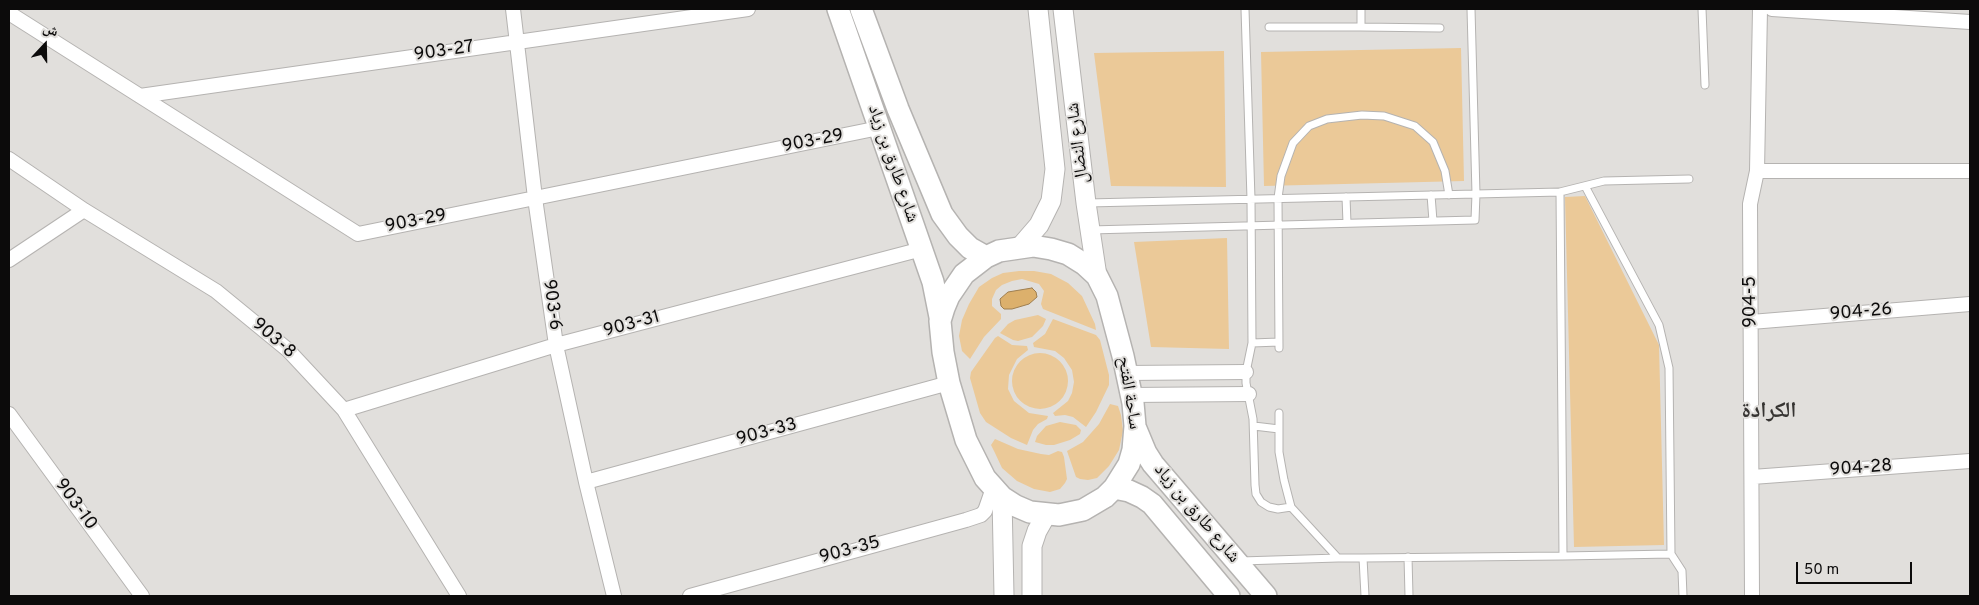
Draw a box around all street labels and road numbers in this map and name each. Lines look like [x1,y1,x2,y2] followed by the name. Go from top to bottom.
[413,37,475,67] street label: 903-27
[1063,101,1095,185] street label: شارع النضال
[862,103,922,225] street label: شارع طارق بن زياد
[781,125,845,159] street label: 903-29
[384,205,448,239] street label: 903-29
[1740,276,1762,328] street label: 904-5
[537,278,565,332] street label: 903-6
[1829,300,1893,326] street label: 904-26
[601,307,663,343] street label: 903-31
[247,314,299,364] street label: 903-8
[1112,355,1144,431] street label: ساحة الفتح
[734,415,800,451] street label: 903-33
[1829,456,1893,482] street label: 904-28
[1148,460,1244,568] street label: شارع طارق بن زياد
[49,475,101,535] street label: 903-10
[817,533,883,569] street label: 903-35

